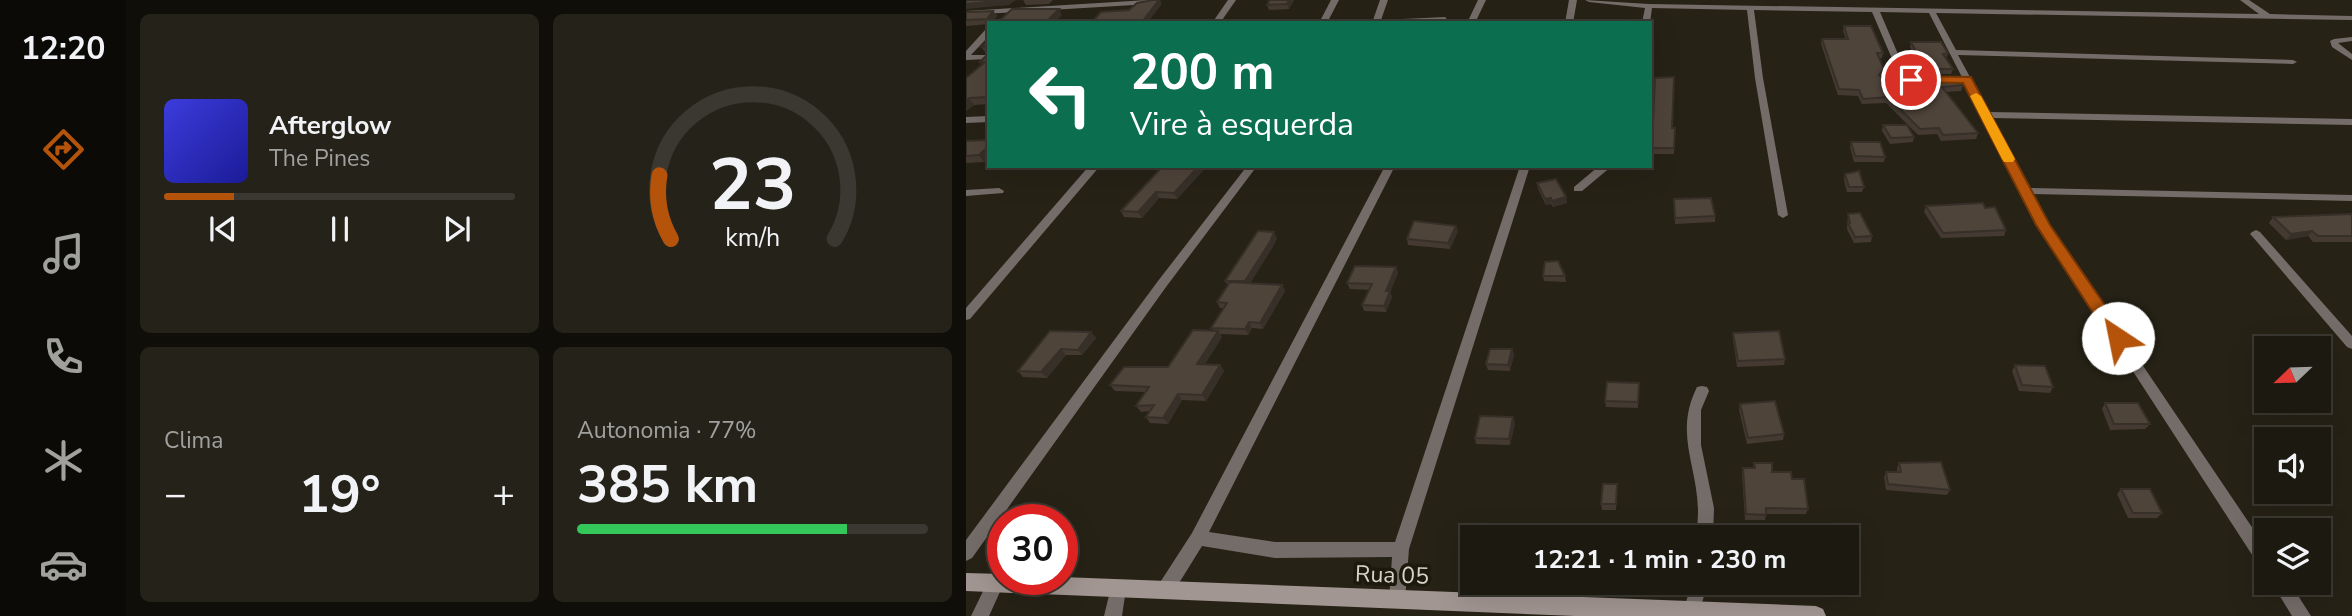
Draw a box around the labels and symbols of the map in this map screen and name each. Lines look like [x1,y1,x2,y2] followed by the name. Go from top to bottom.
[1881,50,1941,110] pin
[2081,301,2155,375] position arrow
[2254,336,2331,413] north arrow
[987,504,1078,595] speed limit sign: 30
[1354,558,1430,592] street label: Rua 05

